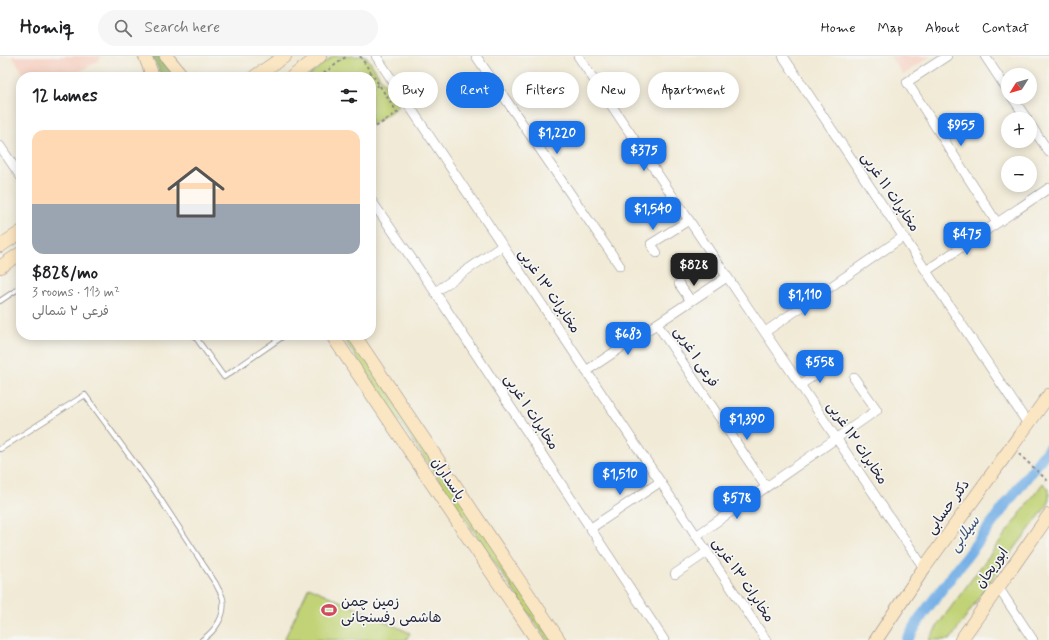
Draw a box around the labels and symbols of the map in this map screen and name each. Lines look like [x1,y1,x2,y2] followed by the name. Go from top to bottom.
[1001,68,1037,104] north arrow
[937,113,985,147] pin: $955
[524,121,590,155] pin: $1,220
[620,138,668,172] pin: $375
[857,149,923,235] street label: مخابرات ۱۱ غربی
[620,197,686,231] pin: $1,540
[943,222,991,256] pin: $475
[514,245,584,337] street label: مخابرات ۱۳ غربی
[670,253,718,287] pin: $828
[772,283,838,317] pin: $1,110
[604,322,652,356] pin: $683
[670,323,722,391] street label: فرعی ۱ غربی
[796,350,844,384] pin: $558
[500,371,562,453] street label: مخابرات ۱ غربی
[823,398,891,488] street label: مخابرات ۱۲ غربی
[714,407,780,441] pin: $1,390
[427,454,469,504] street label: پاسداران
[587,462,653,496] pin: $1,510
[922,476,974,538] street label: دکتر حسابی
[713,486,761,520] pin: $578
[945,512,985,556] water label: سیلابی
[708,534,778,626] street label: مخابرات ۱۳ غربی
[971,544,1013,592] street label: ابوریحان
[341,593,441,627] place label: زمین چمن هاشمی رفسنجانی
[320,601,338,619] sports icon: زمین چمن هاشمی رفسنجانی

